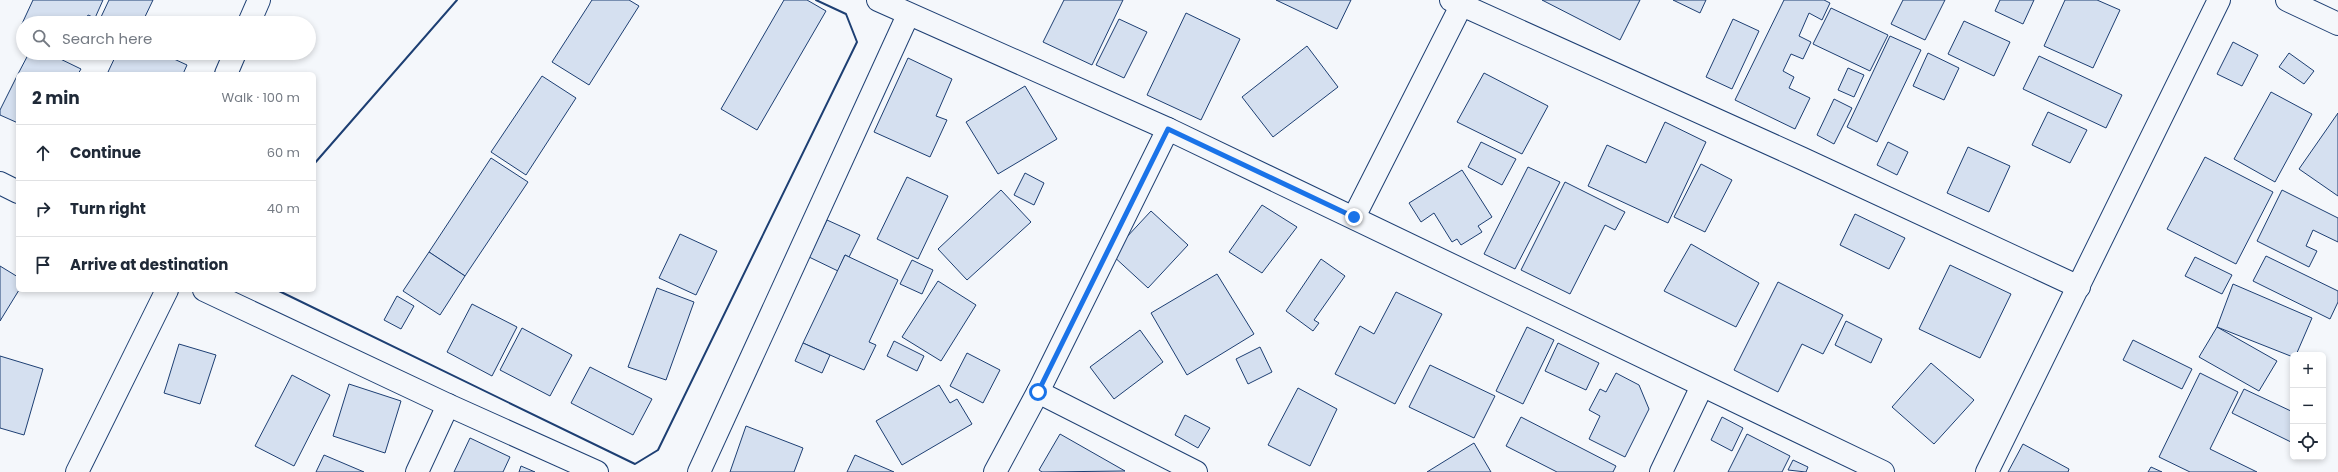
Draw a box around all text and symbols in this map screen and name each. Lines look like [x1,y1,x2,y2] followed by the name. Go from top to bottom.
[16,16,316,60] search box
[30,27,52,49] icon: search
[62,28,152,49] text: Search here
[32,86,80,110] text: 2 min
[222,88,300,107] text: Walk · 100 m
[32,142,54,164] icon: ahead
[70,142,141,163] text: Continue
[267,143,300,162] text: 60 m
[32,198,54,220] icon: right
[70,198,146,219] text: Turn right
[267,199,300,218] text: 40 m
[1345,208,1363,226] route end
[32,254,54,276] icon: arrive
[70,254,228,275] text: Arrive at destination
[2290,352,2326,460] map controls
[2290,352,2326,388] button: +
[1029,383,1047,401] route start
[2290,388,2326,424] button: −
[2290,424,2326,460] button: locate

